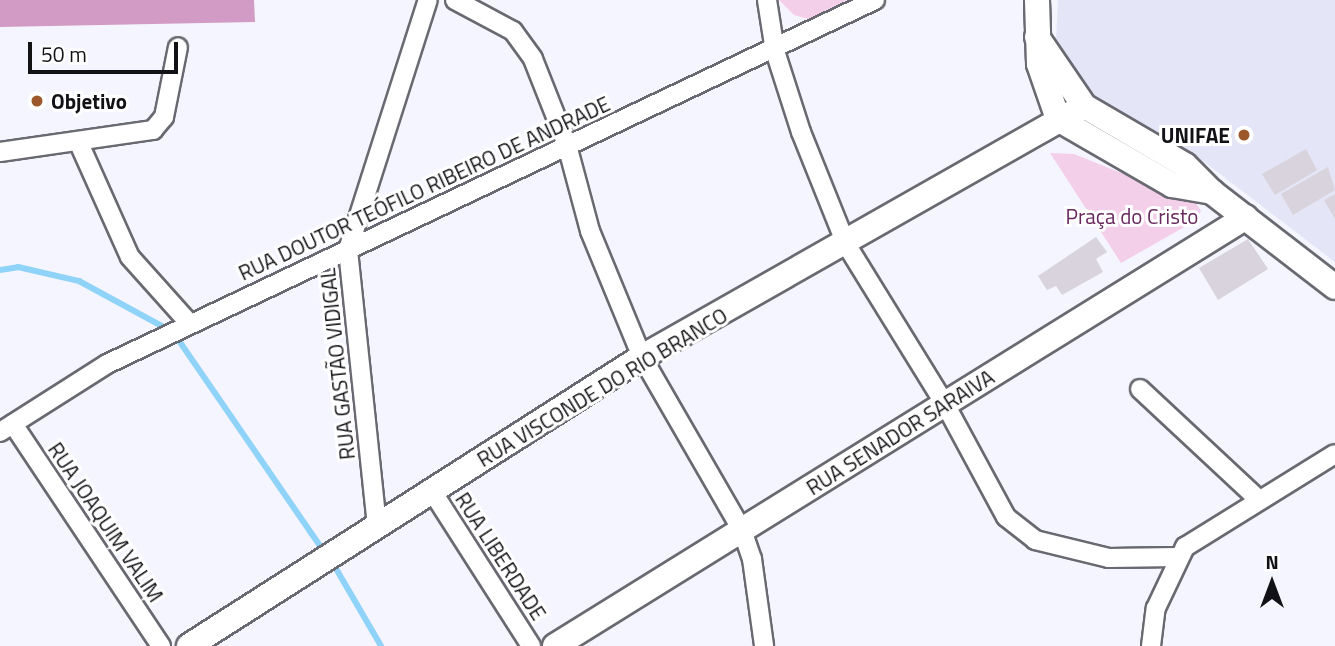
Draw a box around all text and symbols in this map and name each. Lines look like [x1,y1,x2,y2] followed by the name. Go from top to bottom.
[32,28,182,72] scale bar
[41,38,87,70] text: 50 m
[51,88,127,114] place label: Objetivo
[234,91,614,285] street label: RUA DOUTOR TEÓFILO RIBEIRO DE ANDRADE
[29,93,45,109] marker: Objetivo
[1161,122,1230,148] place label: UNIFAE
[1236,127,1252,143] marker: UNIFAE
[1066,203,1198,229] park label: Praça do Cristo
[314,267,360,461] street label: RUA GASTÃO VIDIGAL
[472,302,732,472] street label: RUA VISCONDE DO RIO BRANCO
[802,364,998,500] street label: RUA SENADOR SARAIVA
[43,437,169,607] street label: RUA JOAQUIM VALIM
[450,487,552,625] street label: RUA LIBERDADE
[1265,547,1279,576] text: N
[1237,548,1307,618] north arrow

